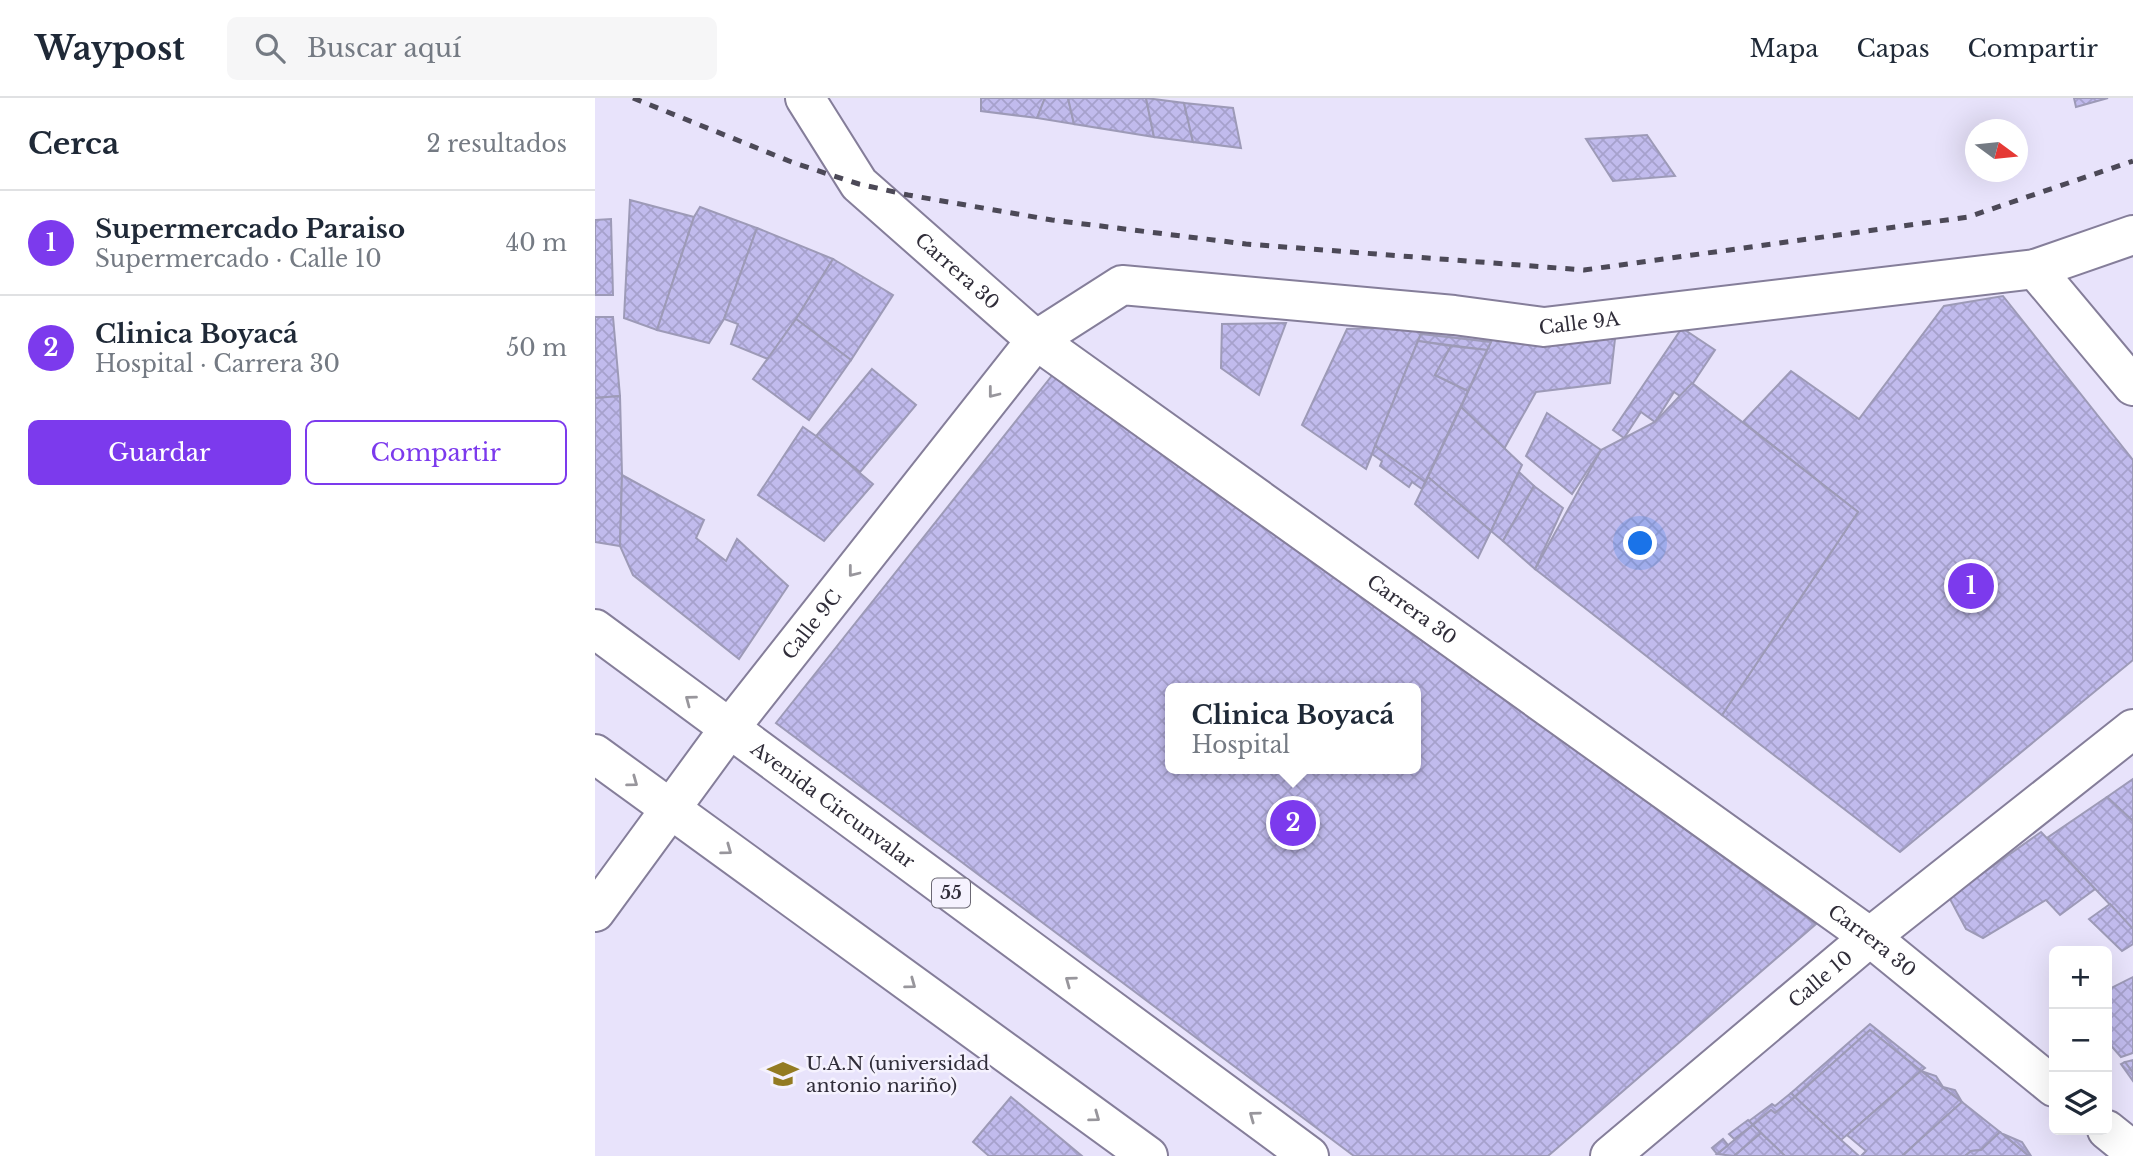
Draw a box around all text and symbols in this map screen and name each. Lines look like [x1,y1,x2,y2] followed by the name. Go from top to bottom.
[227,17,717,80] search box
[35,28,185,69] text: Waypost
[251,29,289,67] icon: search
[307,32,461,64] text: Buscar aquí
[1749,34,1819,63] text: Mapa
[1857,34,1930,63] text: Capas
[1968,34,2098,63] text: Compartir
[1965,119,2028,182] north arrow
[28,125,119,162] text: Cerca
[427,130,567,158] text: 2 resultados
[95,213,405,245] text: Supermercado Paraiso
[911,228,1005,314] street label: Carrera 30
[46,229,56,257] text: 1
[506,229,567,257] text: 40 m
[95,245,382,273] text: Supermercado · Calle 10
[1538,307,1621,339] street label: Calle 9A
[95,318,298,350] text: Clinica Boyacá
[44,334,58,362] text: 2
[506,334,567,362] text: 50 m
[95,350,340,378] text: Hospital · Carrera 30
[989,386,1002,398] one-way arrow
[28,420,291,485] button: Guardar
[305,420,567,485] button: Compartir
[1623,526,1657,560] your location
[1948,560,1994,612] pin: 1
[848,565,861,577] one-way arrow
[1363,569,1461,649] street label: Carrera 30
[777,585,846,664] street label: Calle 9C
[1165,683,1421,774] popup
[685,696,698,708] one-way arrow
[1191,699,1395,731] text: Clinica Boyacá
[1191,731,1290,759] text: Hospital
[746,736,920,873] street label: Avenida Circunvalar
[625,773,638,786] one-way arrow
[1270,797,1316,849] pin: 2
[719,842,732,854] one-way arrow
[932,878,970,908] road number: 55
[1824,899,1921,981] street label: Carrera 30
[1784,945,1857,1012] street label: Calle 10
[2049,946,2112,1135] map controls
[2049,946,2112,1009] button: +
[903,975,916,988] one-way arrow
[1066,976,1078,989] one-way arrow
[2049,1009,2112,1072] button: −
[806,1052,990,1097] place label: U.A.N (universidad antonio nariño)
[766,1057,800,1091] school or university icon: U.A.N (universidad antonio nariño)
[2049,1072,2112,1135] button: layers
[1087,1109,1100,1122] one-way arrow
[1249,1111,1262,1124] one-way arrow

